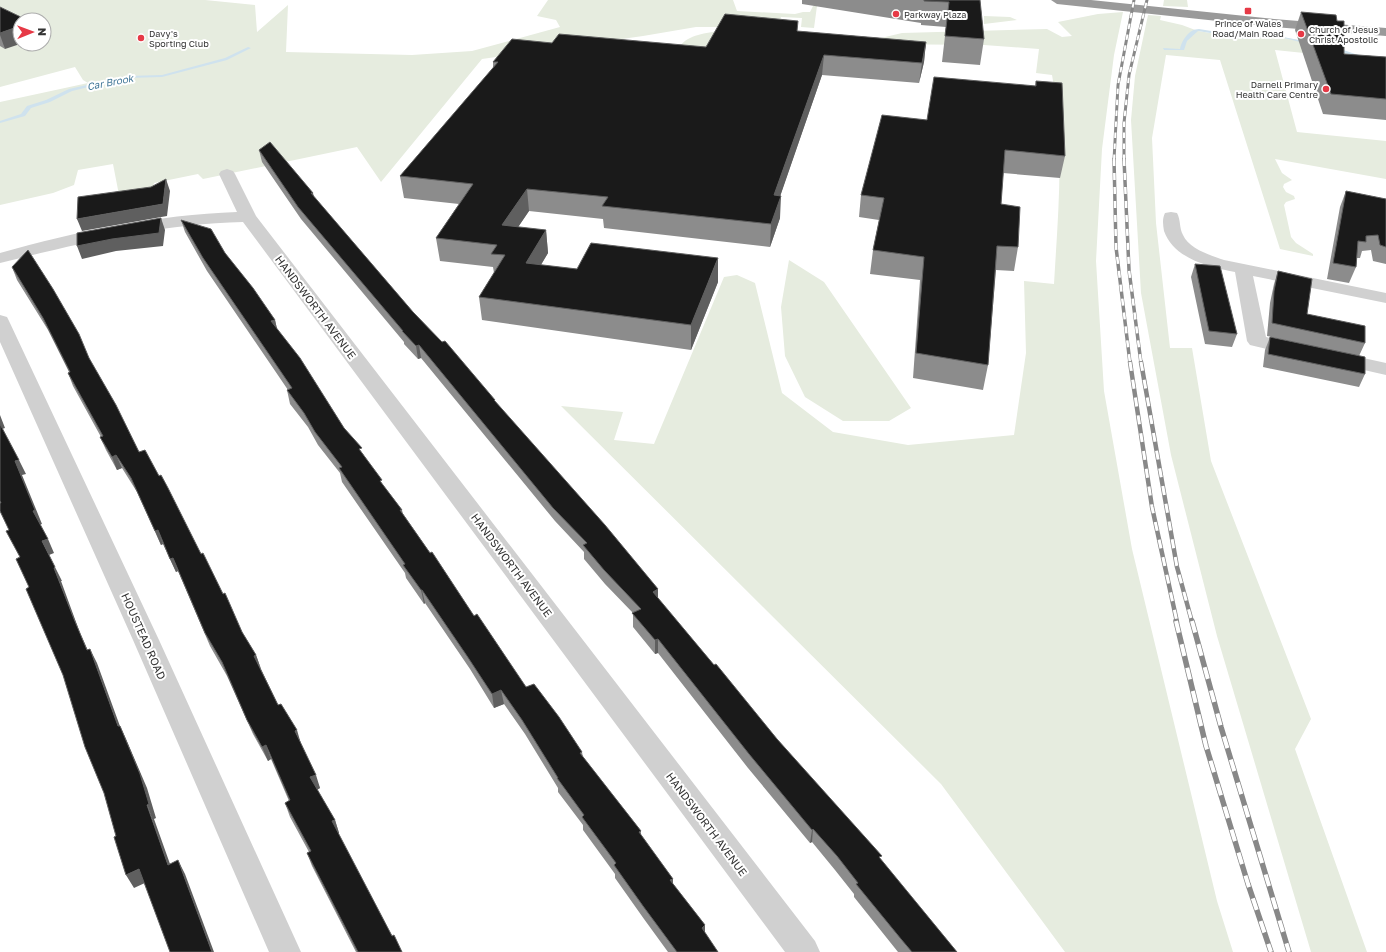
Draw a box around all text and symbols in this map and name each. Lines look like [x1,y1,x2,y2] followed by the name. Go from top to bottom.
[1243,6,1253,16] marker: Prince of Wales Road/Main Road
[891,9,901,19] marker: Parkway Plaza
[904,9,966,20] place label: Parkway Plaza
[12,12,52,52] north arrow
[1212,18,1284,39] place label: Prince of Wales Road/Main Road
[1309,24,1378,45] place label: Church of Jesus Christ Apostolic
[36,28,49,36] text: N
[149,28,209,49] place label: Davy's Sporting Club
[1296,29,1306,39] marker: Church of Jesus Christ Apostolic
[136,33,146,43] marker: Davy's Sporting Club
[86,71,136,92] water label: Car Brook
[1236,79,1318,100] place label: Darnell Primary Health Care Centre
[1321,84,1331,94] marker: Darnell Primary Health Care Centre
[273,253,359,362] street label: HANDSWORTH AVENUE
[469,511,555,620] street label: HANDSWORTH AVENUE
[119,591,169,682] street label: HOUSTEAD ROAD
[664,770,750,879] street label: HANDSWORTH AVENUE

